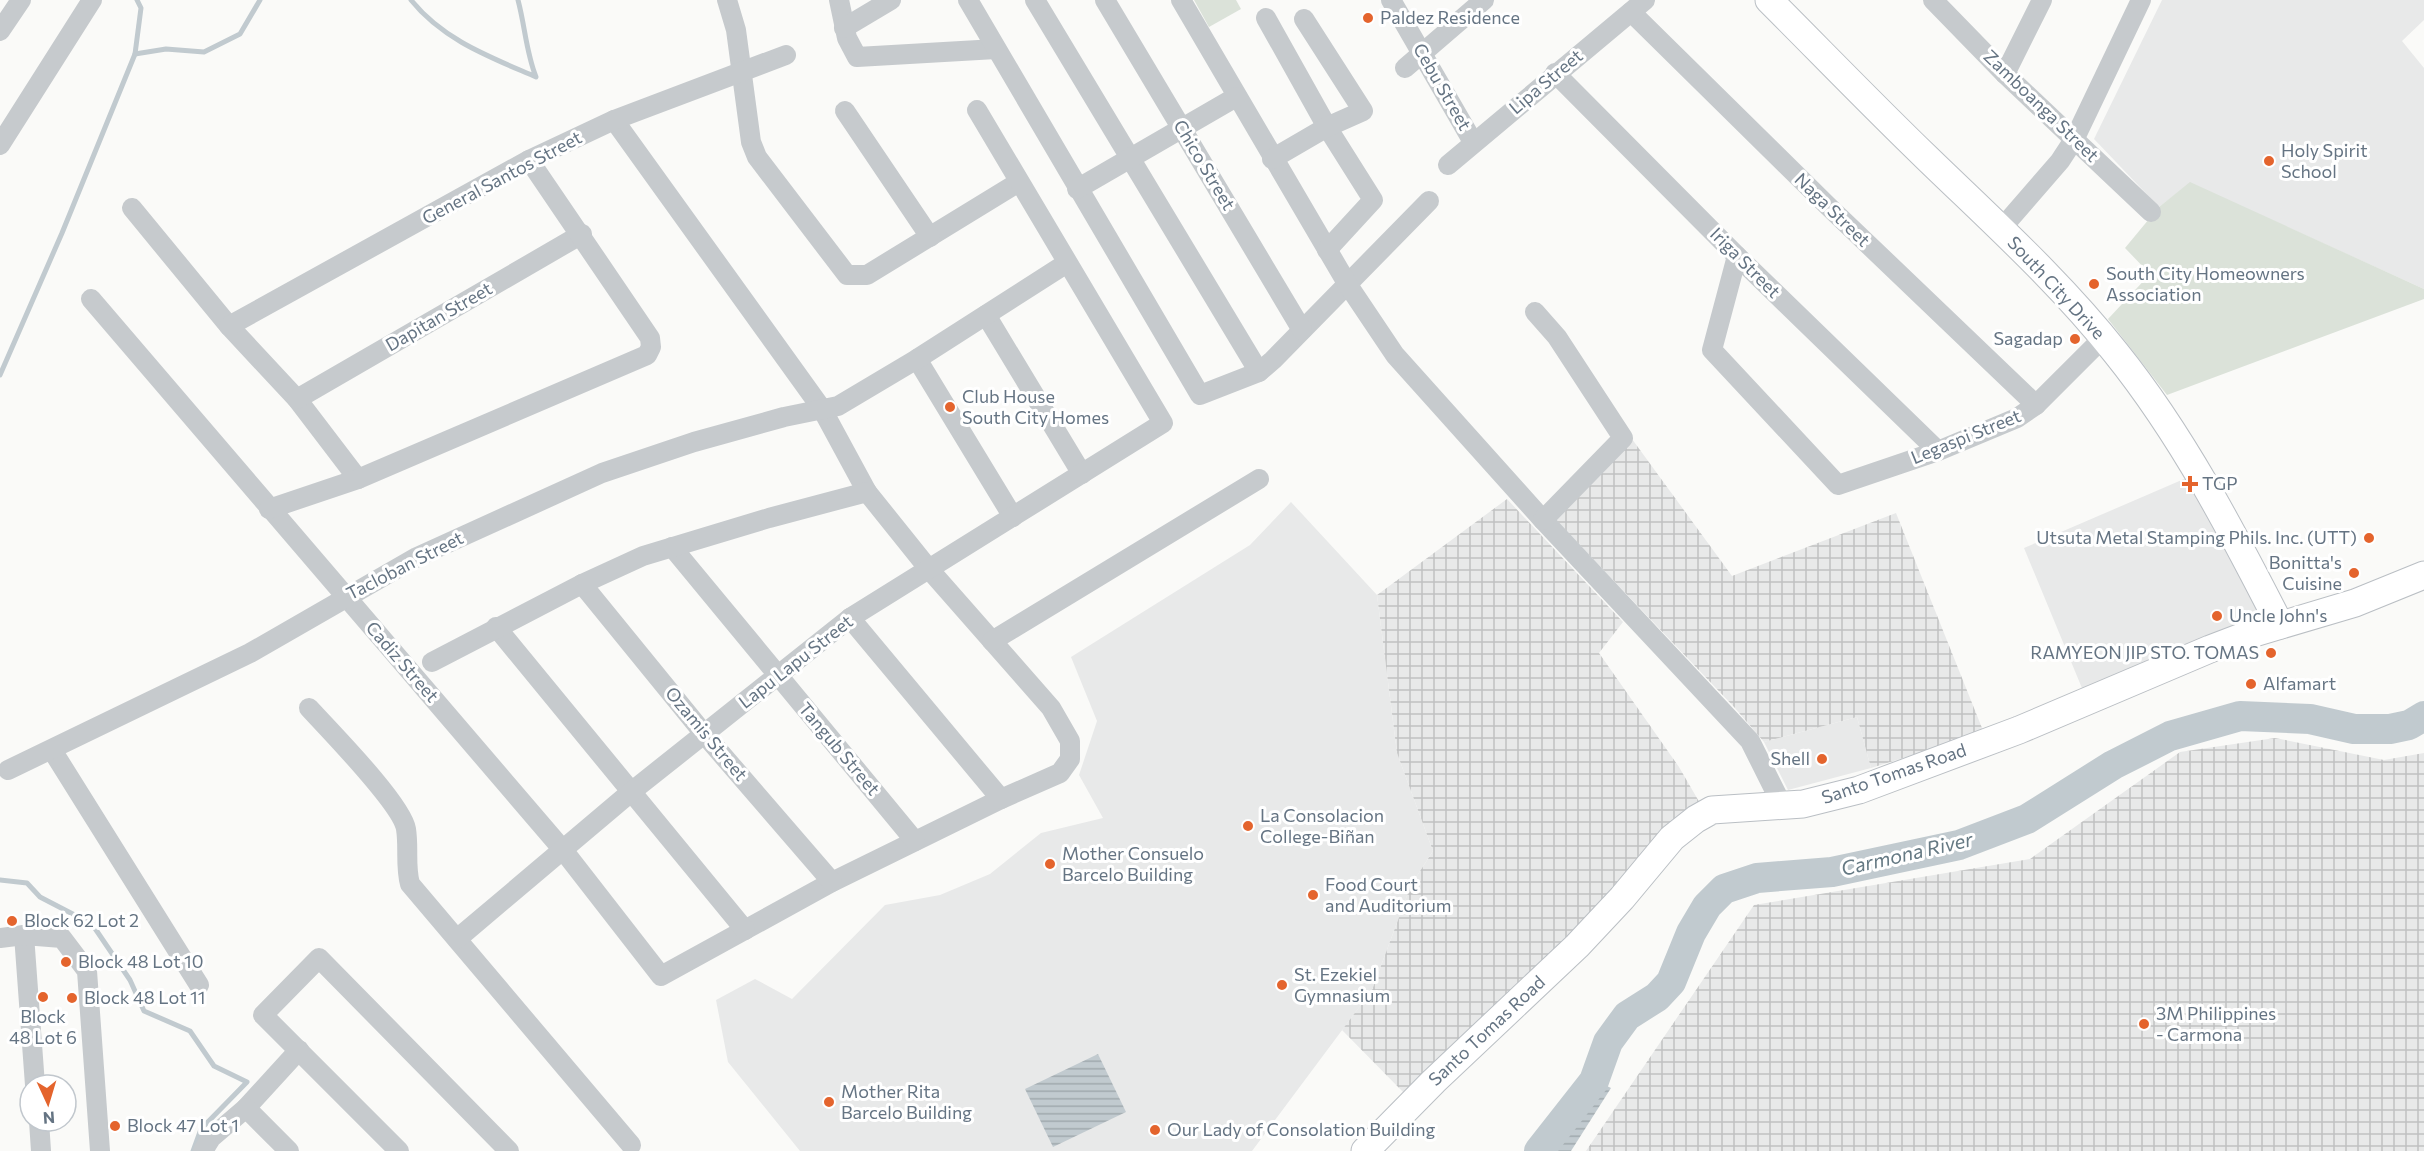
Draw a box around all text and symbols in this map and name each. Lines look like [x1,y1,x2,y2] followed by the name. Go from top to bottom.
[1380,6,1520,28] place label: Paldez Residence
[1361,11,1375,25] marker: Paldez Residence
[1409,39,1477,134] street label: Cebu Street
[1504,44,1587,118] street label: Lipa Street
[1979,45,2104,166] street label: Zamboanga Street
[1169,115,1240,214] street label: Chico Street
[418,126,585,229] street label: General Santos Street
[2281,139,2368,182] place label: Holy Spirit School
[2262,154,2276,168] marker: Holy Spirit School
[1790,168,1875,251] street label: Naga Street
[1706,223,1785,302] street label: Iriga Street
[2003,231,2110,343] street label: South City Drive
[2106,262,2305,305] place label: South City Homeowners Association
[381,277,496,356] street label: Dapitan Street
[2087,277,2101,291] marker: South City Homeowners Association
[1994,327,2063,349] place label: Sagadap
[2068,332,2082,346] marker: Sagadap
[962,385,1109,428] place label: Club House South City Homes
[943,400,957,414] marker: Club House South City Homes
[1907,404,2024,468] street label: Legaspi Street
[2202,472,2237,494] place label: TGP
[2183,477,2197,491] marker: TGP
[342,526,467,604] street label: Tacloban Street
[2036,526,2357,548] place label: Utsuta Metal Stamping Phils. Inc. (UTT)
[2362,531,2376,545] marker: Utsuta Metal Stamping Phils. Inc. (UTT)
[2269,551,2342,594] place label: Bonitta's Cuisine
[2347,566,2361,580] marker: Bonitta's Cuisine
[2229,604,2327,626] place label: Uncle John's
[2210,609,2224,623] marker: Uncle John's
[734,610,857,713] street label: Lapu Lapu Street
[362,616,444,706] street label: Cadiz Street
[2030,641,2259,663] place label: RAMYEON JIP STO. TOMAS
[2264,646,2278,660] marker: RAMYEON JIP STO. TOMAS
[2263,672,2336,694] place label: Alfamart
[2244,677,2258,691] marker: Alfamart
[661,682,752,785] street label: Ozamis Street
[795,697,885,799] street label: Tangub Street
[1818,738,1969,808] street label: Santo Tomas Road
[1770,747,1810,769] place label: Shell
[1815,752,1829,766] marker: Shell
[1260,804,1384,847] place label: La Consolacion College-Biñan
[1241,819,1255,833] marker: La Consolacion College-Biñan
[1839,826,1976,880] water label: Carmona River
[1062,842,1204,885] place label: Mother Consuelo Barcelo Building
[1043,857,1057,871] marker: Mother Consuelo Barcelo Building
[1325,873,1451,916] place label: Food Court and Auditorium
[1306,888,1320,902] marker: Food Court and Auditorium
[24,909,139,931] place label: Block 62 Lot 2
[5,914,19,928] marker: Block 62 Lot 2
[78,950,203,972] place label: Block 48 Lot 10
[59,955,73,969] marker: Block 48 Lot 10
[1294,963,1390,1006] place label: St. Ezekiel Gymnasium
[1423,971,1549,1090] street label: Santo Tomas Road
[1275,978,1289,992] marker: St. Ezekiel Gymnasium
[84,986,205,1008] place label: Block 48 Lot 11
[36,990,50,1004] marker: Block 48 Lot 6
[65,991,79,1005] marker: Block 48 Lot 11
[2156,1002,2276,1045] place label: 3M Philippines - Carmona
[9,1005,77,1048] place label: Block 48 Lot 6
[2137,1017,2151,1031] marker: 3M Philippines - Carmona
[18,1073,78,1133] north arrow
[841,1080,972,1123] place label: Mother Rita Barcelo Building
[822,1095,836,1109] marker: Mother Rita Barcelo Building
[42,1109,56,1128] text: N
[127,1114,239,1136] place label: Block 47 Lot 1
[1167,1118,1436,1140] place label: Our Lady of Consolation Building
[108,1119,122,1133] marker: Block 47 Lot 1
[1148,1123,1162,1137] marker: Our Lady of Consolation Building

